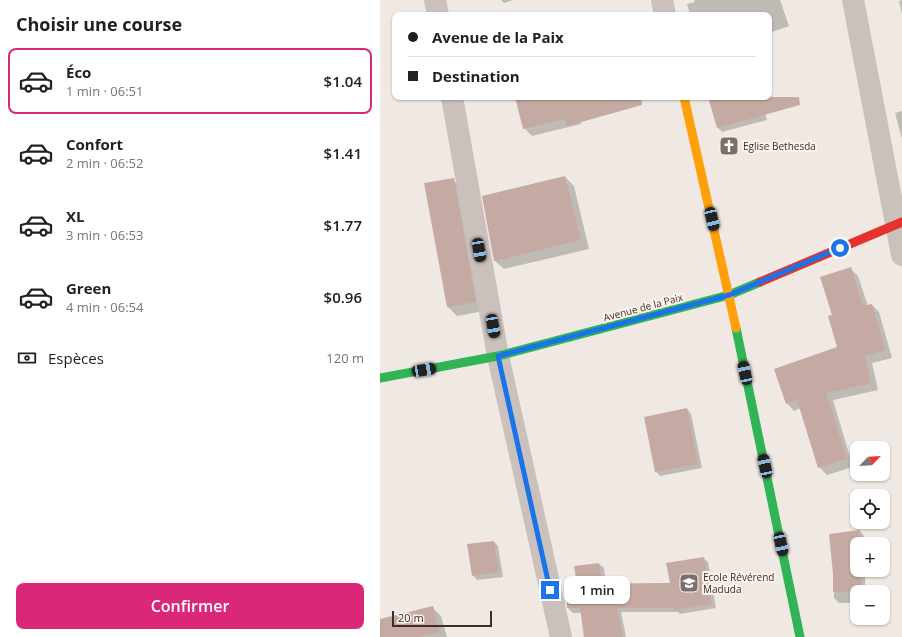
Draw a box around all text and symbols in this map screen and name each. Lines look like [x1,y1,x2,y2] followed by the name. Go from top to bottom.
[16,12,182,36] text: Choisir une course
[432,27,564,47] text: Avenue de la Paix
[66,62,91,82] text: Éco
[18,63,54,99] icon: car
[432,66,520,86] text: Destination
[324,71,362,91] text: $1.04
[66,82,143,100] text: 1 min · 06:51
[66,134,123,154] text: Confort
[18,135,54,171] icon: car
[718,135,740,157] church icon: Eglise Bethesda
[743,139,816,153] place label: Eglise Bethesda
[324,143,362,163] text: $1.41
[66,154,143,172] text: 2 min · 06:52
[66,206,84,226] text: XL
[703,206,721,232] car
[18,207,54,243] icon: car
[324,215,362,235] text: $1.77
[66,226,143,244] text: 3 min · 06:53
[471,237,487,263] car
[831,239,849,257] route start
[66,278,111,298] text: Green
[18,279,54,315] icon: car
[324,287,362,307] text: $0.96
[602,289,685,324] street label: Avenue de la Paix
[66,298,143,316] text: 4 min · 06:54
[485,313,501,339] car
[16,347,38,369] icon: cash
[48,348,104,368] text: Espèces
[326,349,364,367] text: 120 m
[737,360,753,386] car
[411,362,437,378] car
[850,441,890,481] north arrow
[850,441,890,625] map controls
[757,453,773,479] car
[850,489,890,529] button: locate
[773,531,789,557] car
[850,537,890,577] button: +
[703,570,774,596] place label: Ecole Révérend Maduda
[678,572,700,594] school or university icon: Ecole Révérend Maduda
[564,576,630,604] callout: 1 min
[541,581,559,599] route end
[579,581,615,599] text: 1 min
[16,583,364,629] button: Confirmer
[850,585,890,625] button: −
[392,609,492,628] scale bar
[398,610,424,625] text: 20 m

